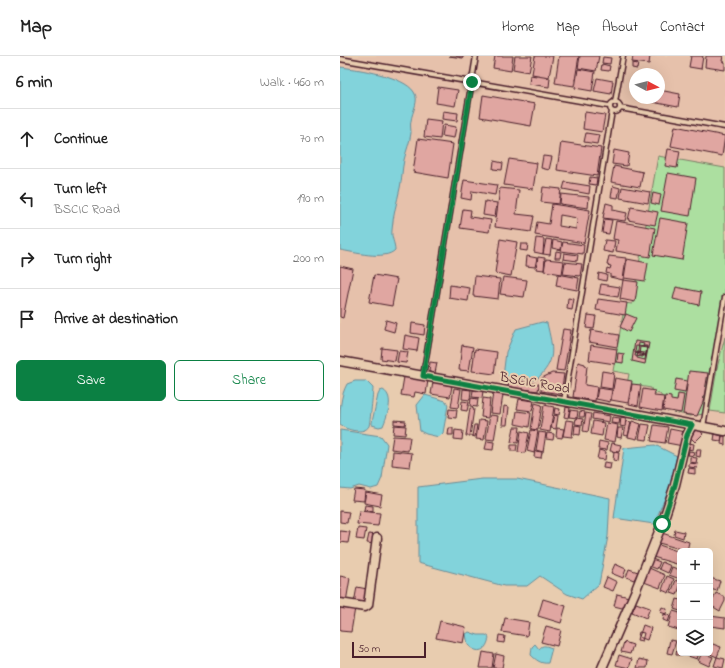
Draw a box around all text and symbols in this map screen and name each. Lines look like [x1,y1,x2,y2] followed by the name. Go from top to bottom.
[20,14,52,41] text: Map
[502,17,534,38] text: Home
[556,17,580,38] text: Map
[602,17,638,38] text: About
[660,17,705,38] text: Contact
[629,68,665,104] north arrow
[16,70,52,95] text: 6 min
[260,73,324,92] text: Walk · 460 m
[463,73,481,91] route end
[16,128,38,150] icon: ahead
[54,128,108,150] text: Continue
[300,129,324,148] text: 70 m
[54,178,107,200] text: Turn left
[16,188,38,210] icon: left
[297,189,324,208] text: 190 m
[54,200,120,219] text: BSCIC Road
[16,248,38,270] icon: right
[54,248,112,270] text: Turn right
[293,249,324,268] text: 200 m
[16,308,38,330] icon: arrive
[54,308,178,330] text: Arrive at destination
[16,360,166,401] button: Save
[174,360,324,401] button: Share
[497,367,572,400] street label: BSCIC Road
[653,515,671,533] route start
[677,548,713,656] map controls
[677,548,713,584] button: +
[677,584,713,620] button: −
[677,620,713,656] button: layers
[352,640,426,659] scale bar
[358,641,380,657] text: 50 m

